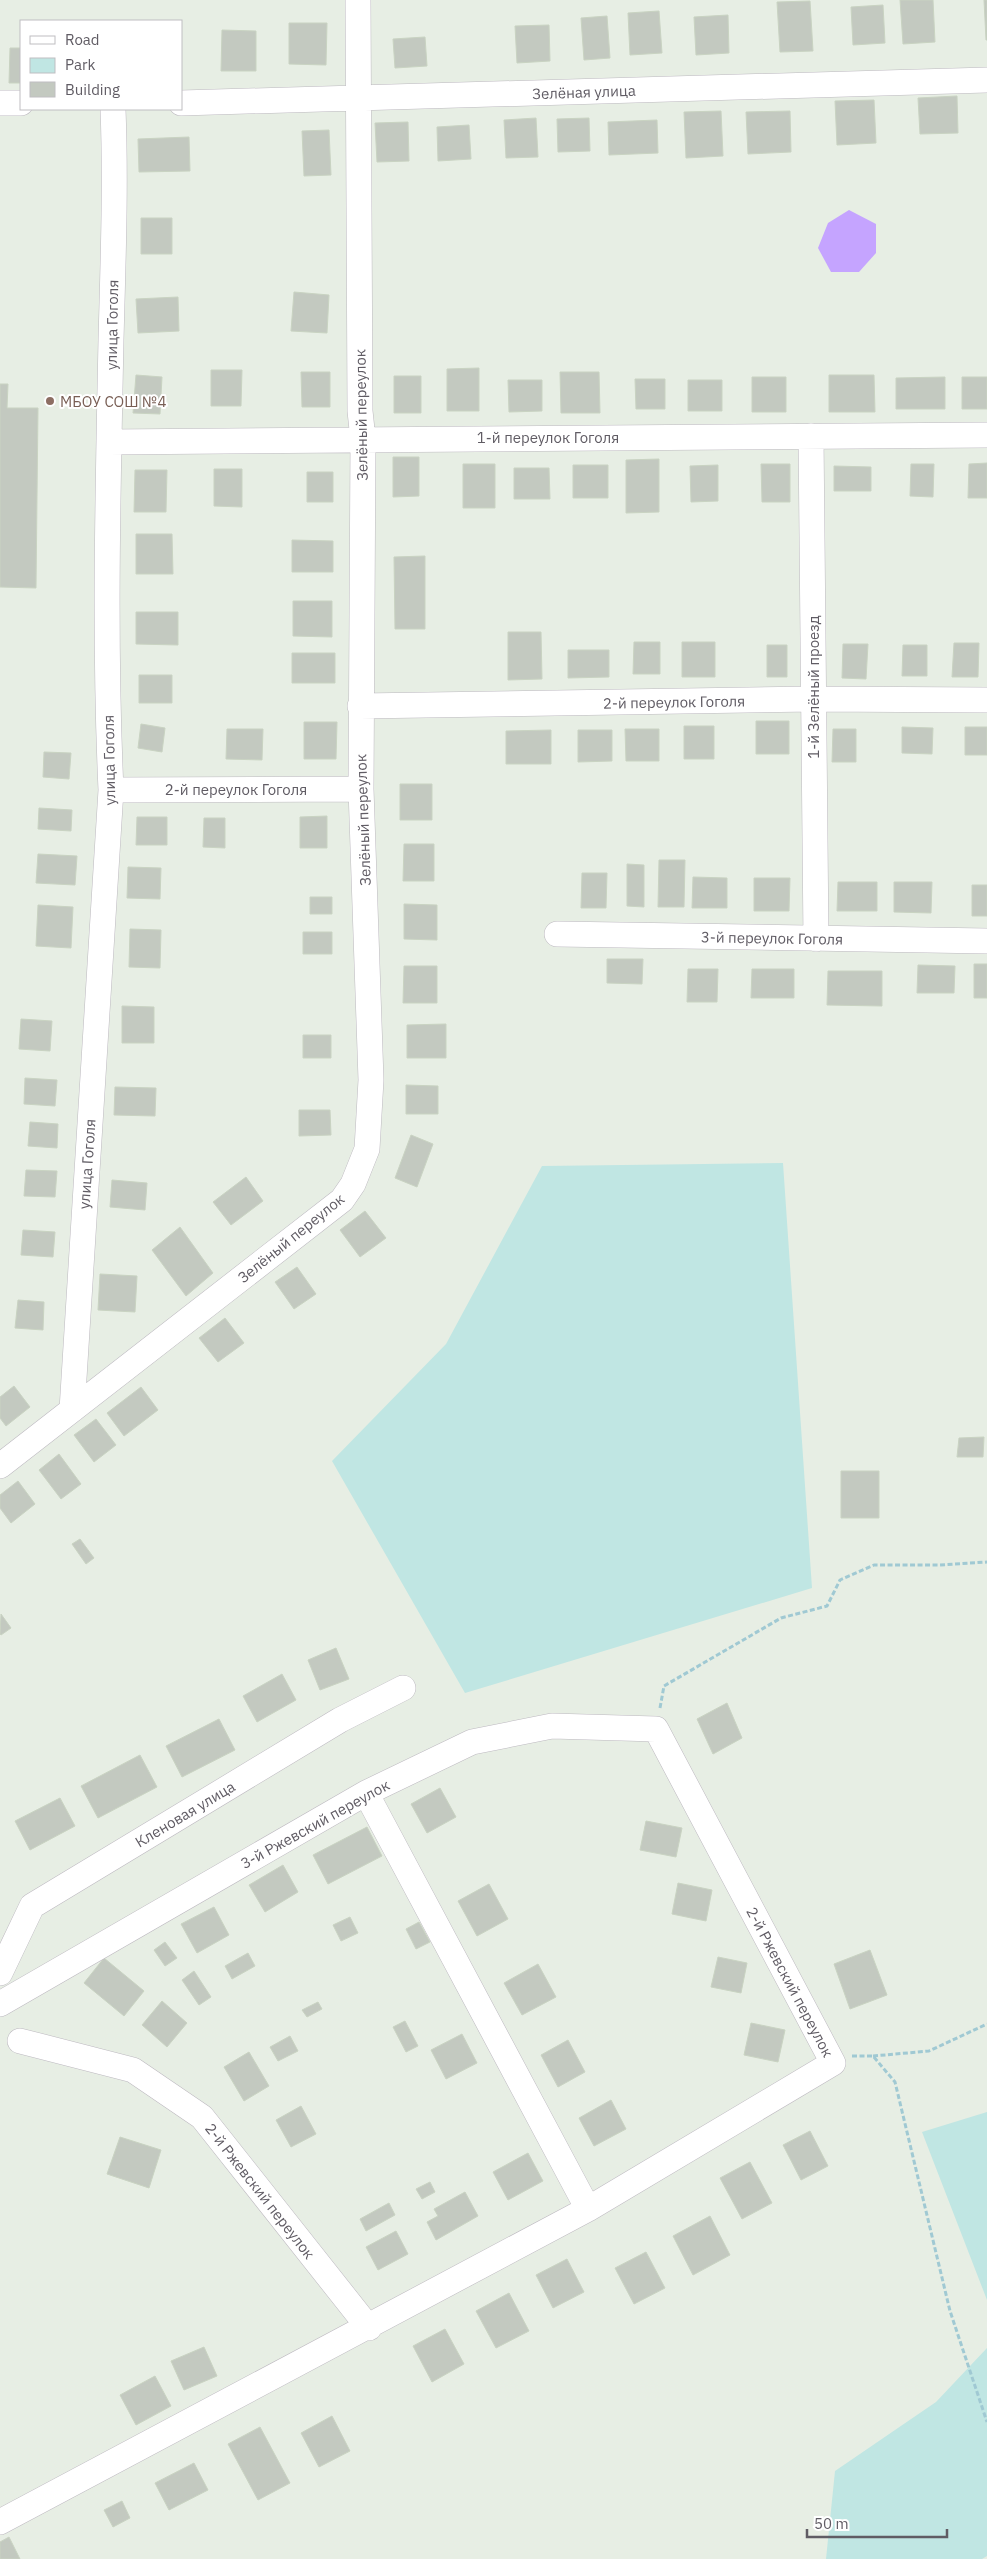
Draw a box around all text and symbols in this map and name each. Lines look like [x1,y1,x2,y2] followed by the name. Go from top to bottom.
[20,20,182,110] legend
[65,30,100,49] text: Road
[65,55,95,74] text: Park
[65,80,120,99] text: Building
[532,81,636,103] street label: Зелёная улица
[102,280,122,370] street label: улица Гоголя
[350,349,372,481] street label: Зелёный переулок
[60,392,166,411] place label: МБОУ СОШ №4
[44,395,56,407] marker: МБОУ СОШ №4
[477,428,619,447] street label: 1-й переулок Гоголя
[804,615,823,759] street label: 1-й Зелёный проезд
[603,691,745,713] street label: 2-й переулок Гоголя
[99,715,119,805] street label: улица Гоголя
[351,754,375,886] street label: Зелёный переулок
[165,780,307,799] street label: 2-й переулок Гоголя
[701,927,843,949] street label: 3-й переулок Гоголя
[74,1118,100,1210] street label: улица Гоголя
[234,1189,348,1287] street label: Зелёный переулок
[237,1775,393,1873] street label: 3-й Ржевский переулок
[132,1777,238,1851] street label: Кленовая улица
[742,1904,838,2060] street label: 2-й Ржевский переулок
[201,2119,319,2263] street label: 2-й Ржевский переулок
[807,2506,947,2538] scale bar
[814,2514,849,2533] text: 50 m

